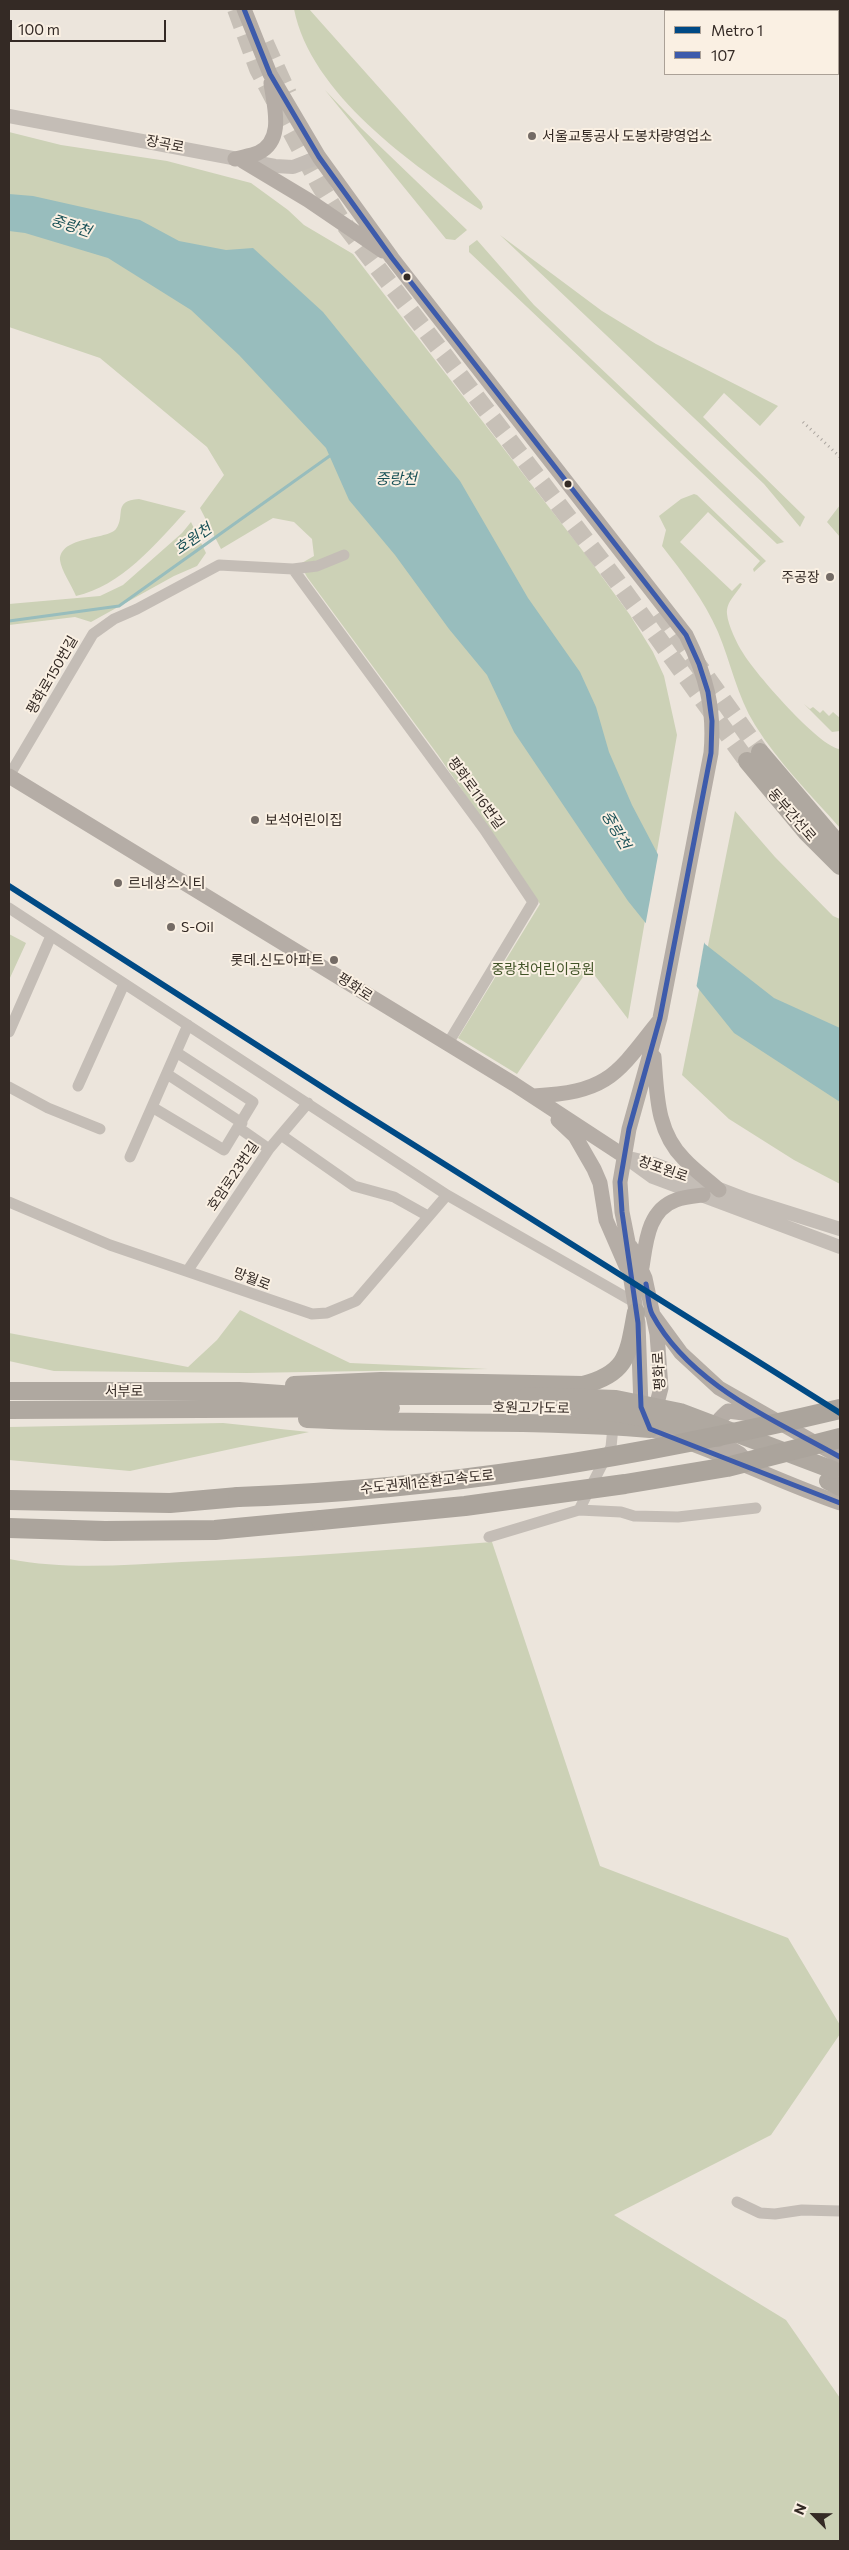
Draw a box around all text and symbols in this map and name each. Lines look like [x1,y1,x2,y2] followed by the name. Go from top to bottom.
[12,10,169,42] scale bar
[664,10,839,75] legend
[18,20,60,38] text: 100 m
[711,21,763,39] text: Metro 1
[711,46,735,64] text: 107
[542,128,712,144] place label: 서울교통공사 도봉차량영업소
[526,130,538,142] marker: 서울교통공사 도봉차량영업소
[144,132,186,156] street label: 장곡로
[49,211,93,241] water label: 중랑천
[402,272,412,282] unlabelled marker
[375,470,417,488] water label: 중랑천
[563,479,573,489] unlabelled marker
[171,520,215,558] water label: 호원천
[781,569,820,585] place label: 주공장
[824,571,836,583] marker: 주공장
[23,633,81,717] street label: 평화로150번길
[444,754,508,832] street label: 평화로116번길
[765,785,819,845] street label: 동부간선로
[598,808,634,852] water label: 중랑천
[265,812,342,828] place label: 보석어린이집
[249,814,261,826] marker: 보석어린이집
[128,875,205,891] place label: 르네상스시티
[112,877,124,889] marker: 르네상스시티
[181,919,214,935] place label: S-Oil
[165,921,177,933] marker: S-Oil
[231,952,324,968] place label: 롯데.신도아파트
[328,954,340,966] marker: 롯데.신도아파트
[491,961,595,977] park label: 중랑천어린이공원
[334,969,376,1005] street label: 평화로
[204,1138,262,1214] street label: 호암로23번길
[636,1153,690,1185] street label: 창포원로
[231,1264,273,1294] street label: 망월로
[650,1351,668,1391] street label: 평화로
[105,1383,143,1399] street label: 서부로
[492,1399,570,1417] street label: 호원고가도로
[359,1467,495,1497] street label: 수도권제1순환고속도로
[789,2490,839,2540] north arrow
[790,2501,810,2517] text: N

